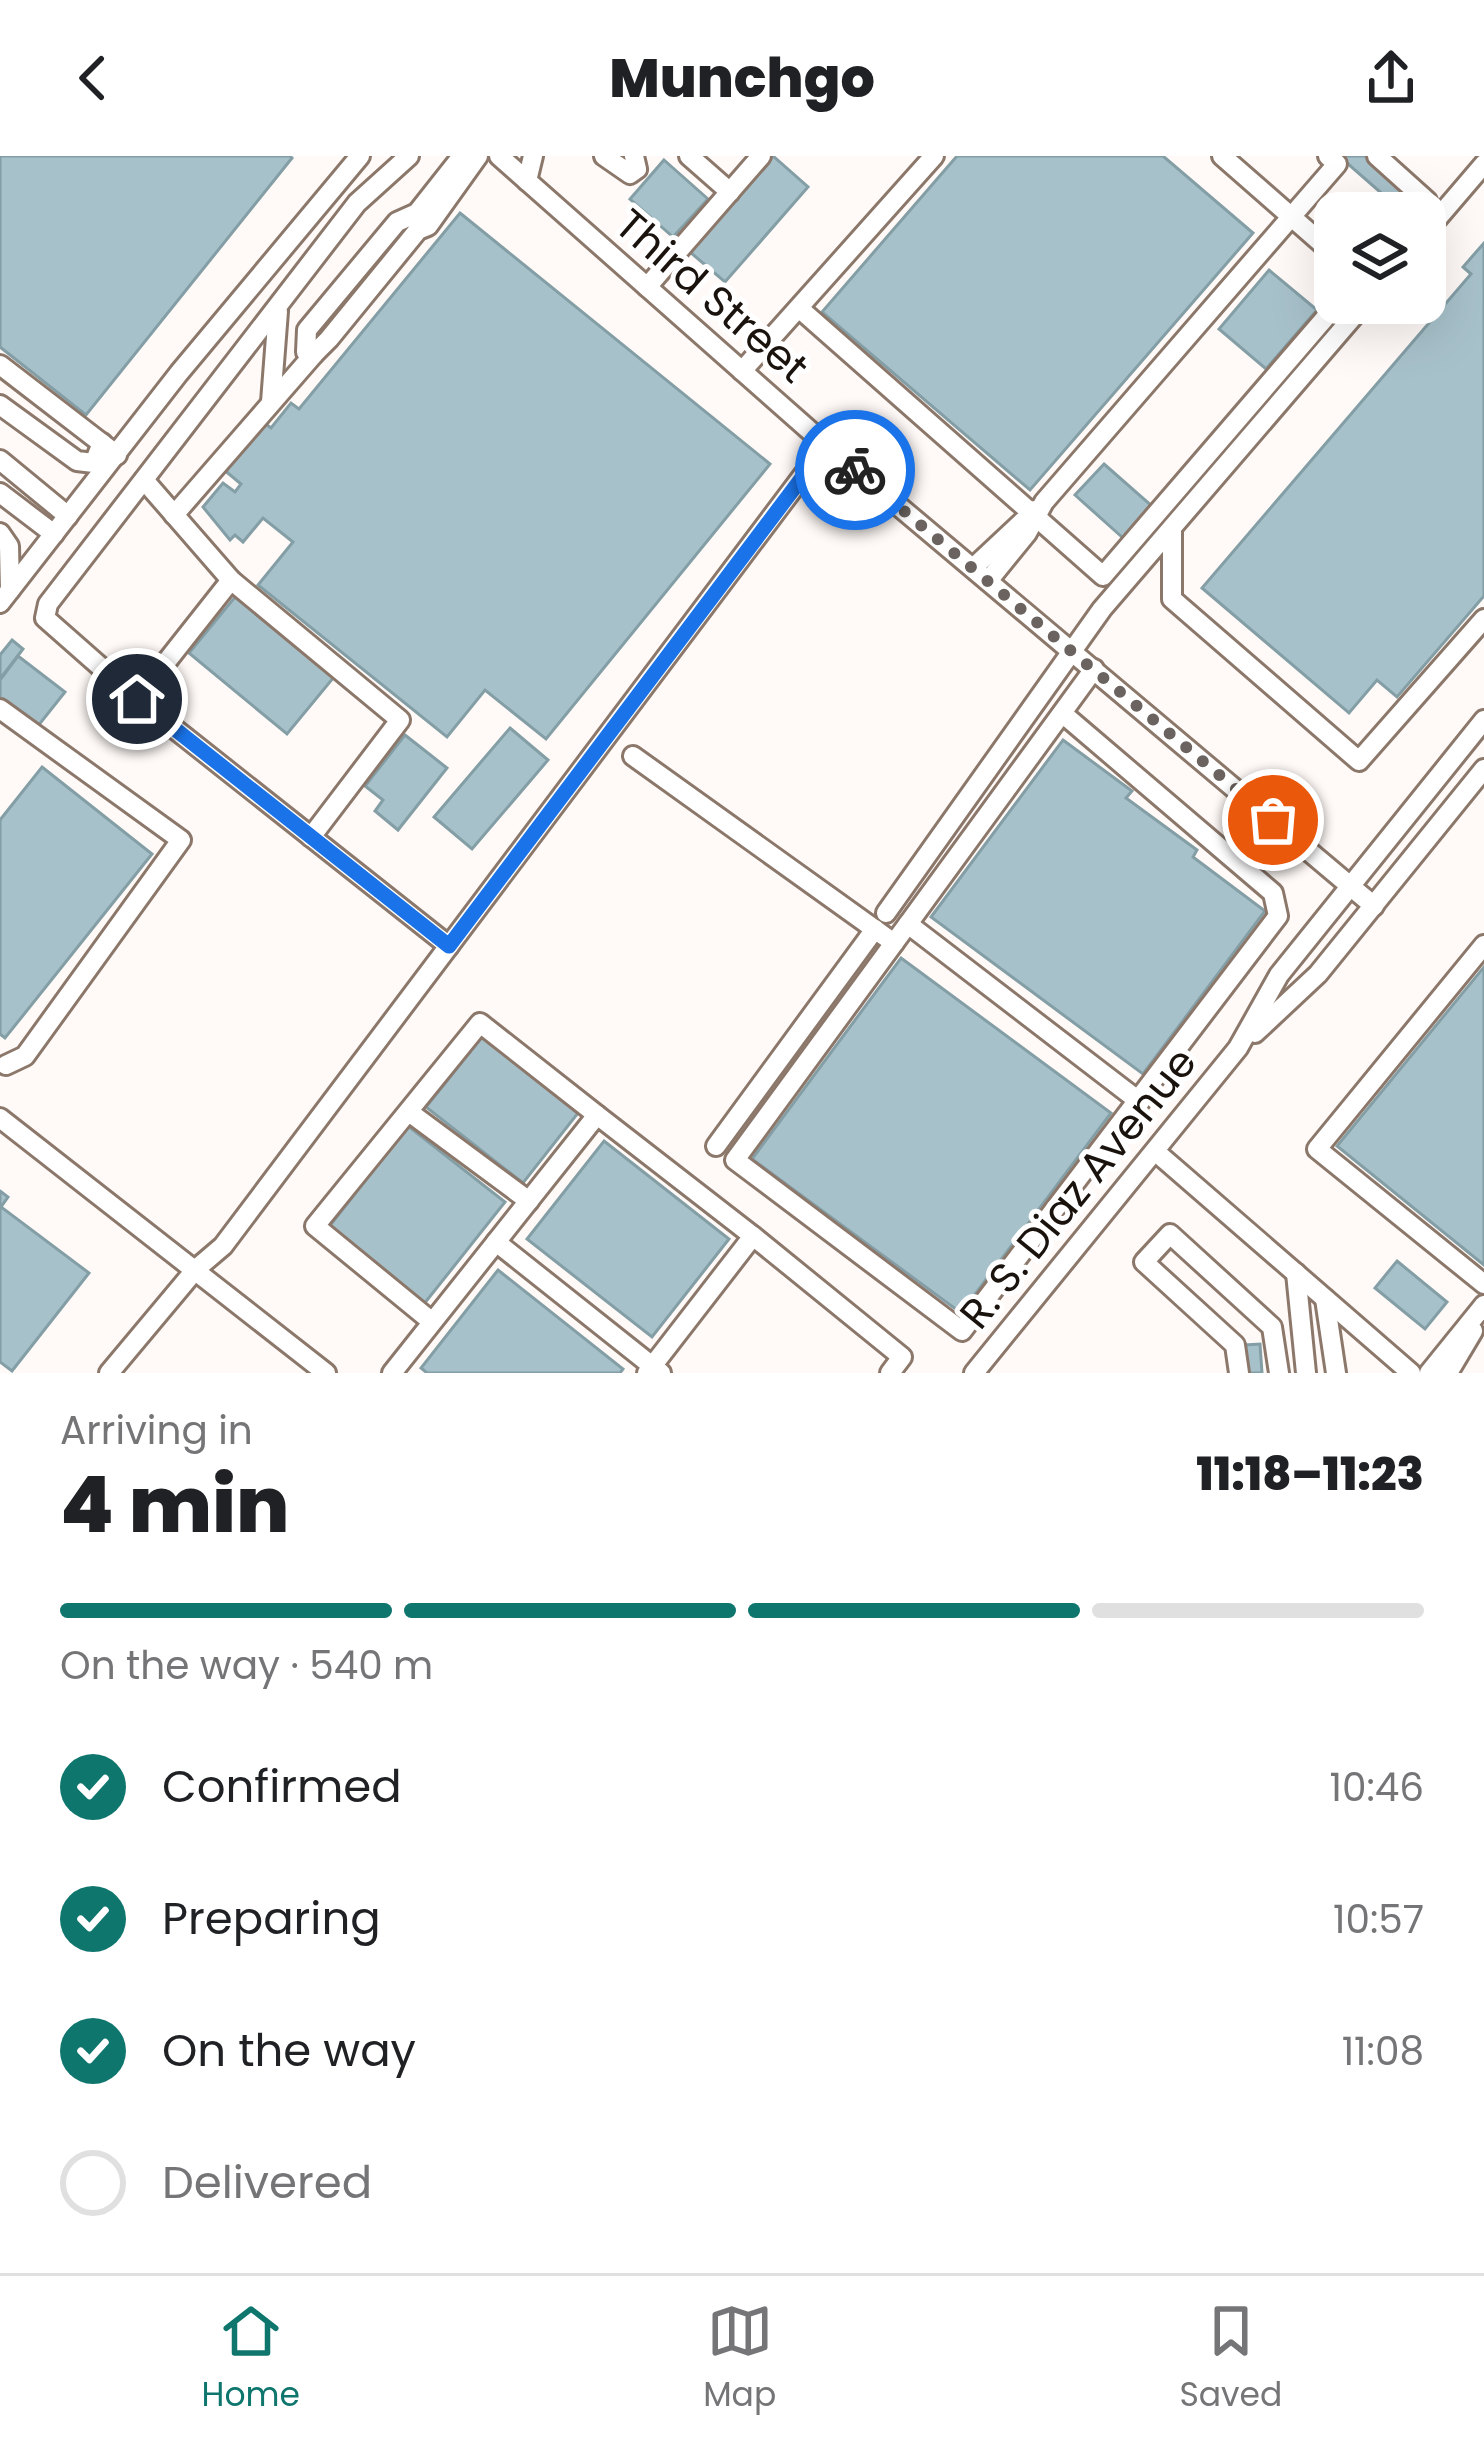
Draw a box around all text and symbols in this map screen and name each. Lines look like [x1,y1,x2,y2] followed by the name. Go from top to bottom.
[609,40,875,116] text: Munchgo
[60,45,126,111] icon: back
[1358,45,1424,111] icon: share
[1314,192,1446,324] map controls
[1314,192,1446,324] button: layers
[603,196,821,396] street label: Third Street
[795,410,915,530] courier
[822,437,888,503] icon: bike
[86,648,188,750] pin
[104,666,170,732] icon: home
[1222,769,1324,871] pin
[1240,787,1306,853] icon: bag
[946,1035,1210,1341] street label: R. S. Diaz Avenue
[60,1403,253,1458] text: Arriving in
[1196,1443,1424,1506] text: 11:18–11:23
[60,1450,290,1559] text: 4 min
[60,1638,433,1693] text: On the way · 540 m
[60,1754,126,1820] icon: check
[162,1755,402,1818] text: Confirmed
[1329,1760,1424,1815] text: 10:46
[60,1886,126,1952] icon: check
[162,1887,381,1950] text: Preparing
[1333,1892,1424,1947] text: 10:57
[60,2018,126,2084] icon: check
[162,2019,416,2082] text: On the way
[1342,2024,1424,2079] text: 11:08
[162,2151,372,2214] text: Delivered
[202,2298,300,2420] tab: Home
[703,2298,776,2420] tab: Map
[1179,2298,1282,2420] tab: Saved

